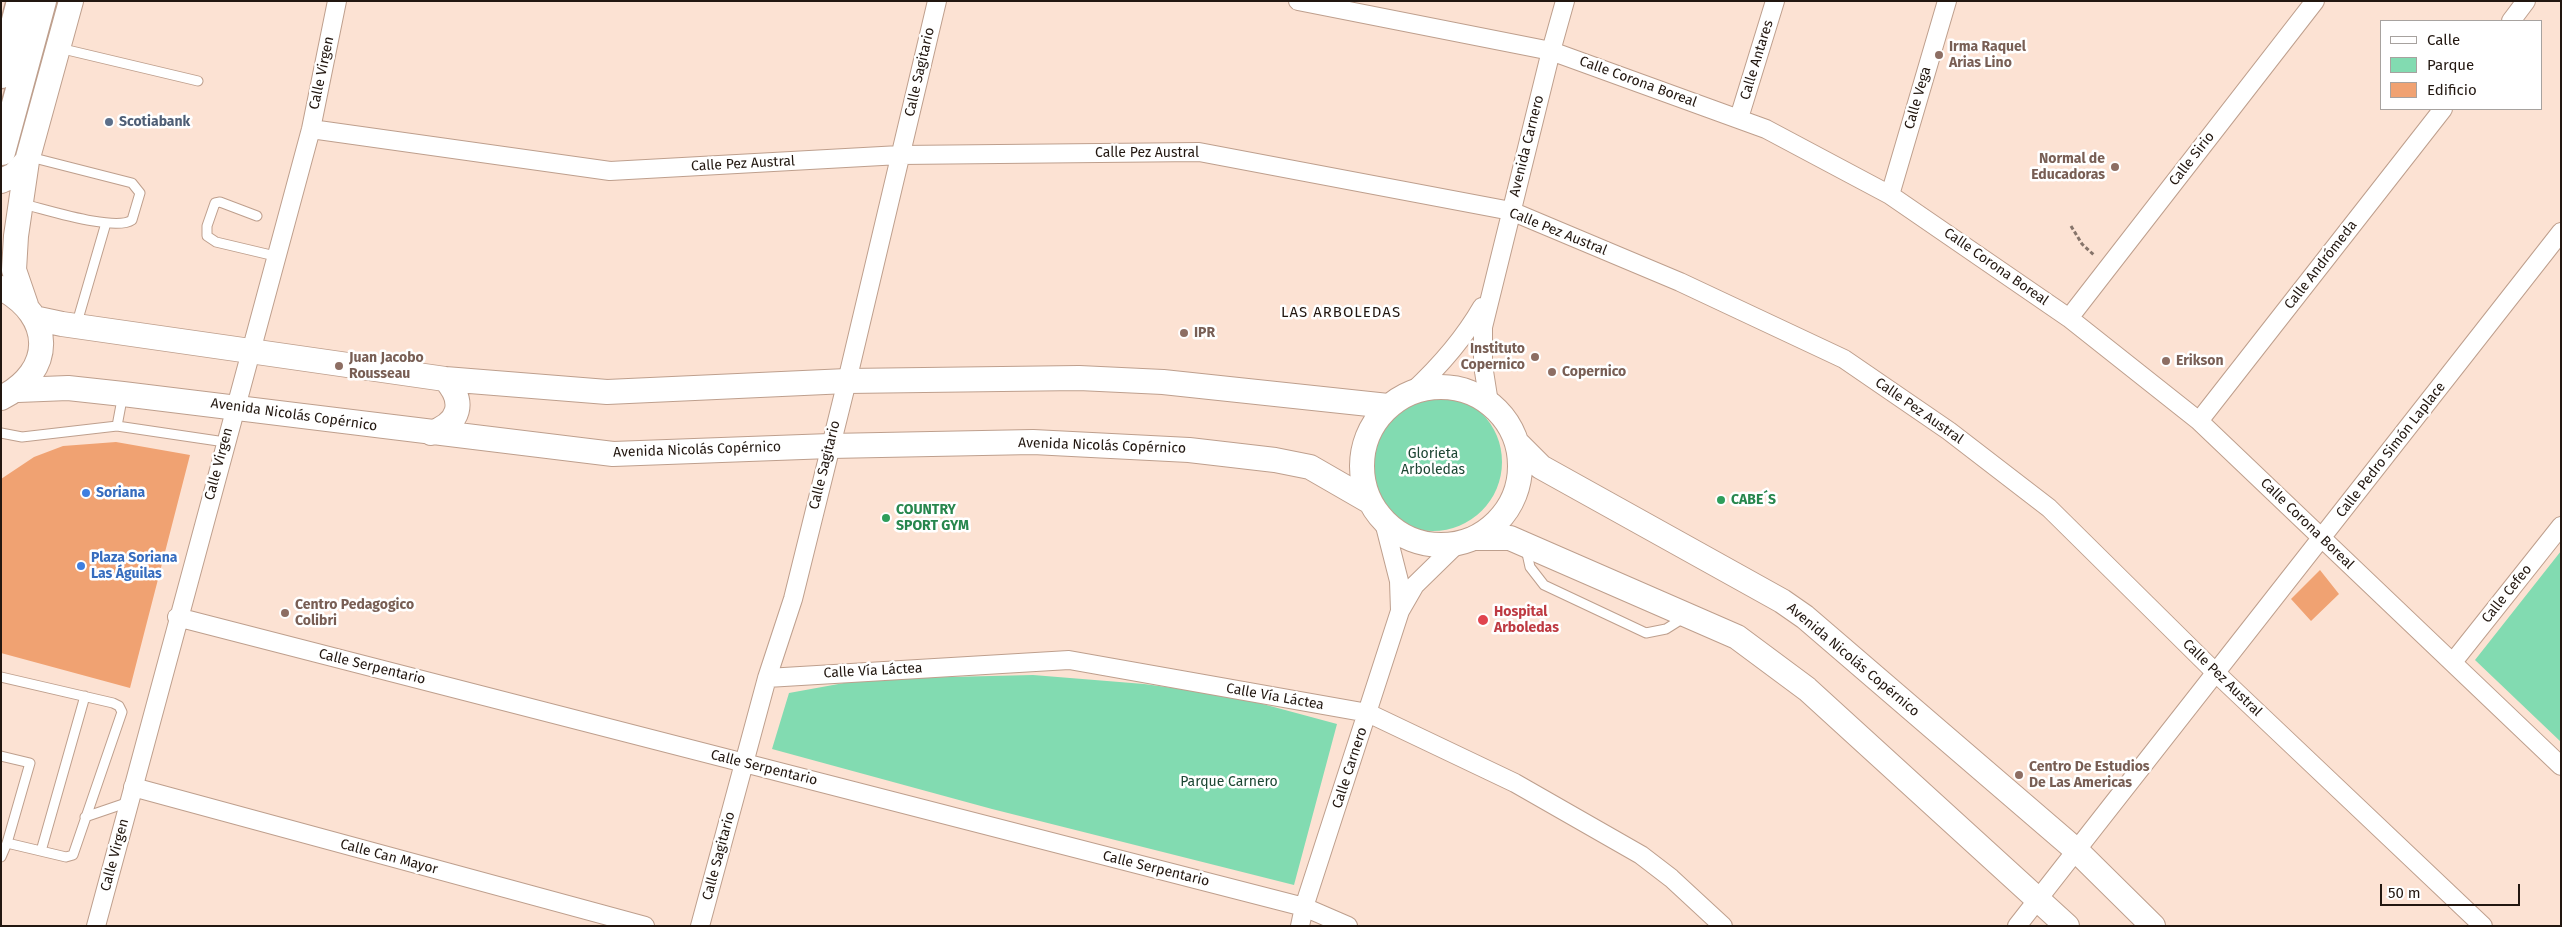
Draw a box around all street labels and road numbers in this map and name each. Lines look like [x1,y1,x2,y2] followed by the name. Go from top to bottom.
[1737,18,1777,102] street label: Calle Antares
[902,26,938,118] street label: Calle Sagitario
[306,35,338,111] street label: Calle Virgen
[1577,53,1699,111] street label: Calle Corona Boreal
[1901,65,1935,131] street label: Calle Vega
[1506,93,1548,199] street label: Avenida Carnero
[2166,129,2218,189] street label: Calle Sirio
[1095,145,1199,161] street label: Calle Pez Austral
[691,153,795,175] street label: Calle Pez Austral
[1507,205,1609,259] street label: Calle Pez Austral
[2281,217,2361,313] street label: Calle Andrómeda
[1940,225,2052,309] street label: Calle Corona Boreal
[1872,374,1966,448] street label: Calle Pez Austral
[2333,379,2449,521] street label: Calle Pedro Simón Laplace
[210,395,378,435] street label: Avenida Nicolás Copérnico
[806,419,844,511] street label: Calle Sagitario
[201,426,237,502] street label: Calle Virgen
[1018,435,1186,457] street label: Avenida Nicolás Copérnico
[613,439,781,461] street label: Avenida Nicolás Copérnico
[2257,475,2357,573] street label: Calle Corona Boreal
[2478,561,2536,627] street label: Calle Cefeo
[1783,600,1923,720] street label: Avenida Nicolás Copérnico
[2179,636,2265,720] street label: Calle Pez Austral
[317,646,427,688] street label: Calle Serpentario
[823,660,923,682] street label: Calle Vía Láctea
[1225,680,1325,714] street label: Calle Vía Láctea
[1329,725,1371,811] street label: Calle Carnero
[709,747,819,789] street label: Calle Serpentario
[699,810,739,902] street label: Calle Sagitario
[97,817,133,893] street label: Calle Virgen
[338,836,440,878] street label: Calle Can Mayor
[1101,848,1211,890] street label: Calle Serpentario

